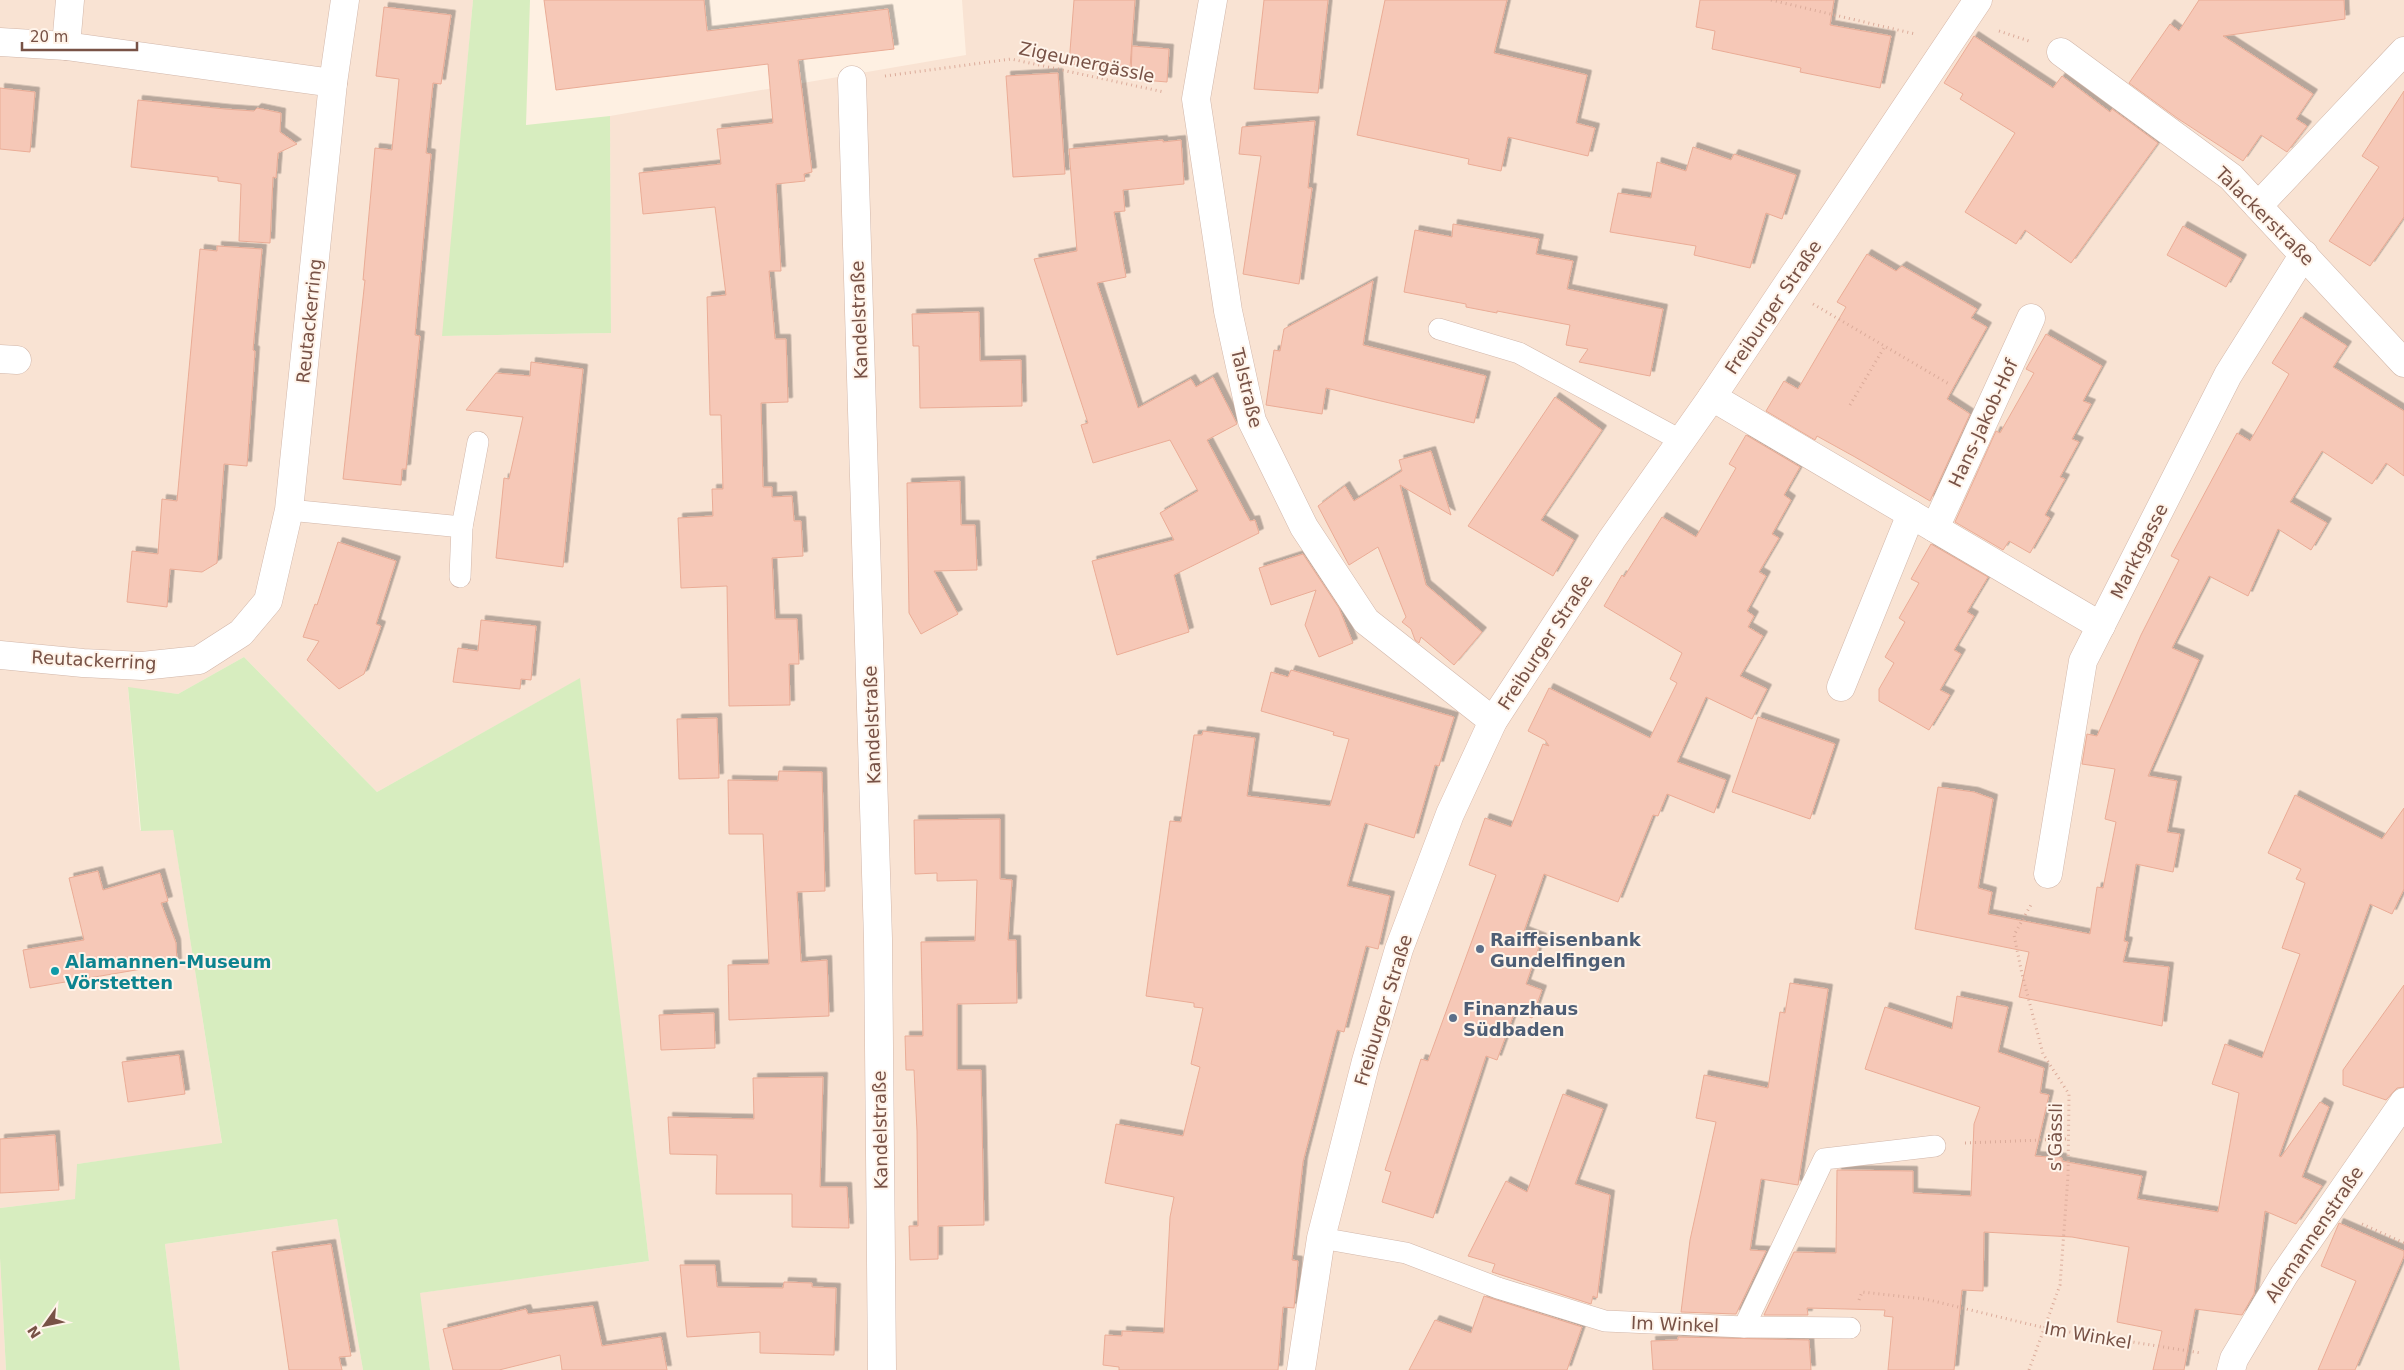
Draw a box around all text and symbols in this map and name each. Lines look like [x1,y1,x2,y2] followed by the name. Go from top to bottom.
[22,20,138,52] scale bar
[30,28,68,46] text: 20 m
[1017,37,1157,87] street label: Zigeunergässle
[2211,162,2319,270] street label: Talackerstraße
[1720,236,1826,378] street label: Freiburger Straße
[292,258,326,384] street label: Reutackerring
[846,260,872,380] street label: Kandelstraße
[1227,345,1267,430] street label: Talstraße
[1944,355,2022,490] street label: Hans-Jakob-Hof
[2106,500,2172,602] street label: Marktgasse
[1493,570,1597,714] street label: Freiburger Straße
[31,646,157,674] street label: Reutackerring
[859,665,885,785] street label: Kandelstraße
[1490,929,1642,971] place label: Raiffeisenbank Gundelfingen
[1350,932,1416,1088] street label: Freiburger Straße
[1474,943,1486,955] marker: Raiffeisenbank Gundelfingen
[65,951,272,993] place label: Alamannen-Museum Vörstetten
[49,965,61,977] marker: Alamannen-Museum Vörstetten
[1463,998,1578,1040] place label: Finanzhaus Südbaden
[1447,1012,1459,1024] marker: Finanzhaus Südbaden
[868,1070,892,1190] street label: Kandelstraße
[2044,1103,2066,1171] street label: s'Gässli
[2261,1162,2367,1306] street label: Alemannenstraße
[20,1300,70,1350] north arrow
[1631,1312,1719,1336] street label: Im Winkel
[2043,1317,2133,1353] street label: Im Winkel
[24,1323,44,1341] text: N

